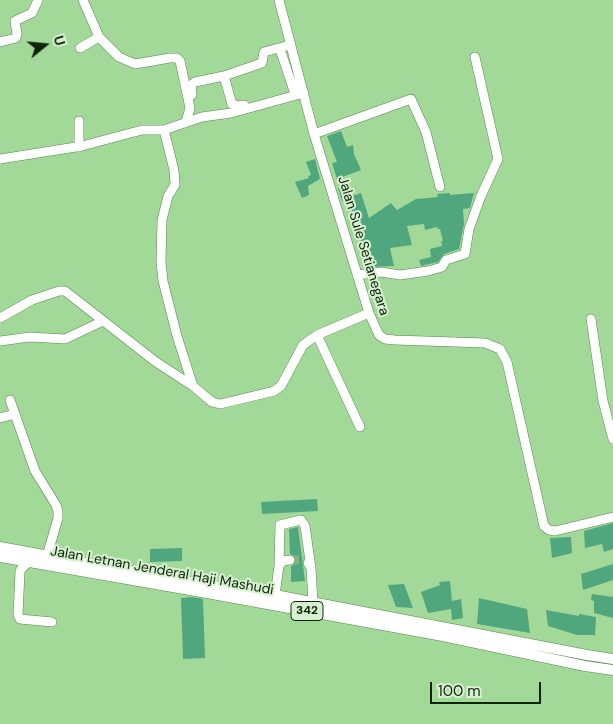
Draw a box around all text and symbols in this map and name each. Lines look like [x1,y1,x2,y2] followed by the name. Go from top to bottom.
[20,20,70,70] north arrow
[49,33,69,48] text: U
[334,174,392,318] street label: Jalan Sule Setianegara
[49,543,275,599] street label: Jalan Letnan Jenderal Haji Mashudi
[291,602,323,620] road number: 342
[433,672,544,704] scale bar
[438,681,481,701] text: 100 m

